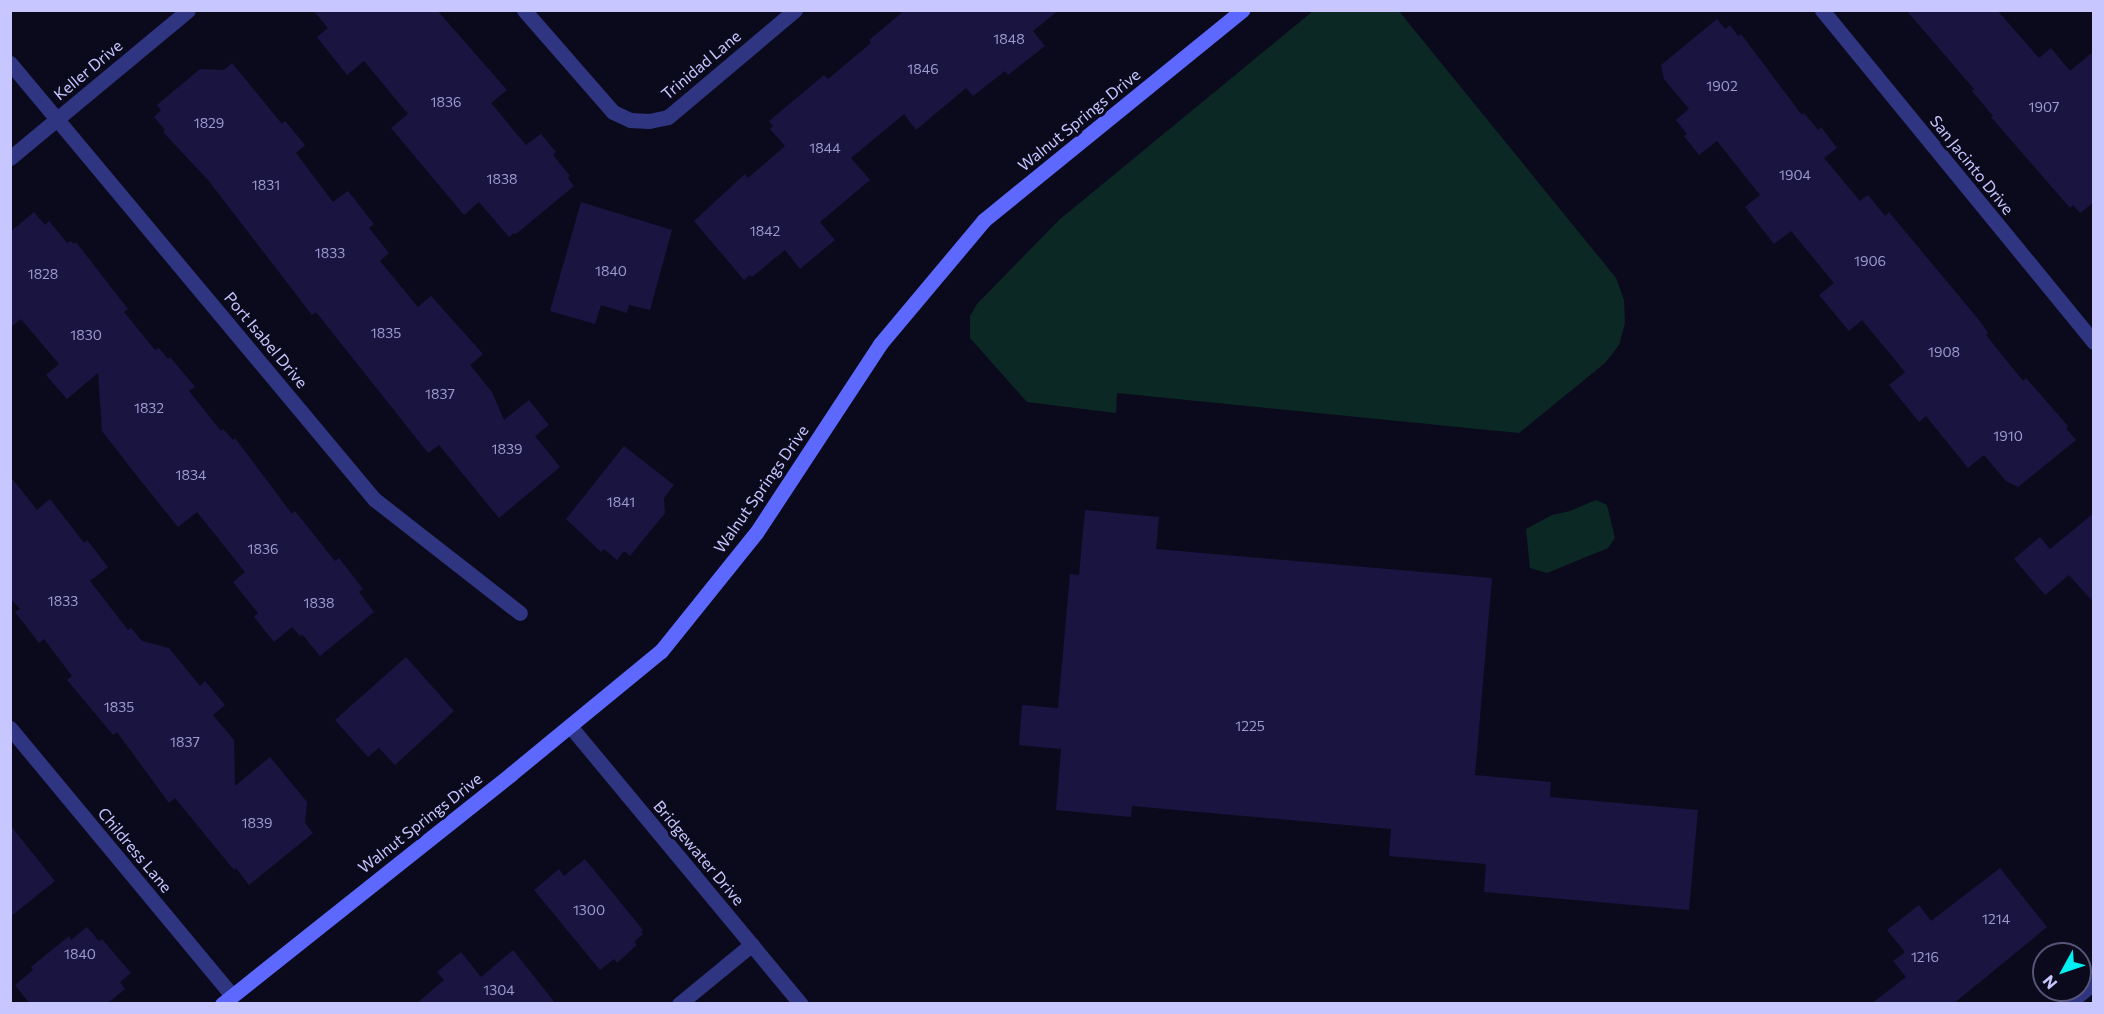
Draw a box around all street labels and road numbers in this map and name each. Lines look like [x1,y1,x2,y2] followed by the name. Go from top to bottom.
[657,26,745,104] street label: Trinidad Lane
[50,36,126,104] street label: Keller Drive
[1014,65,1144,175] street label: Walnut Springs Drive
[1926,112,2018,218] street label: San Jacinto Drive
[220,288,312,392] street label: Port Isabel Drive
[710,421,812,557] street label: Walnut Springs Drive
[354,769,486,877] street label: Walnut Springs Drive
[650,797,748,909] street label: Bridgewater Drive
[94,804,176,896] street label: Childress Lane

